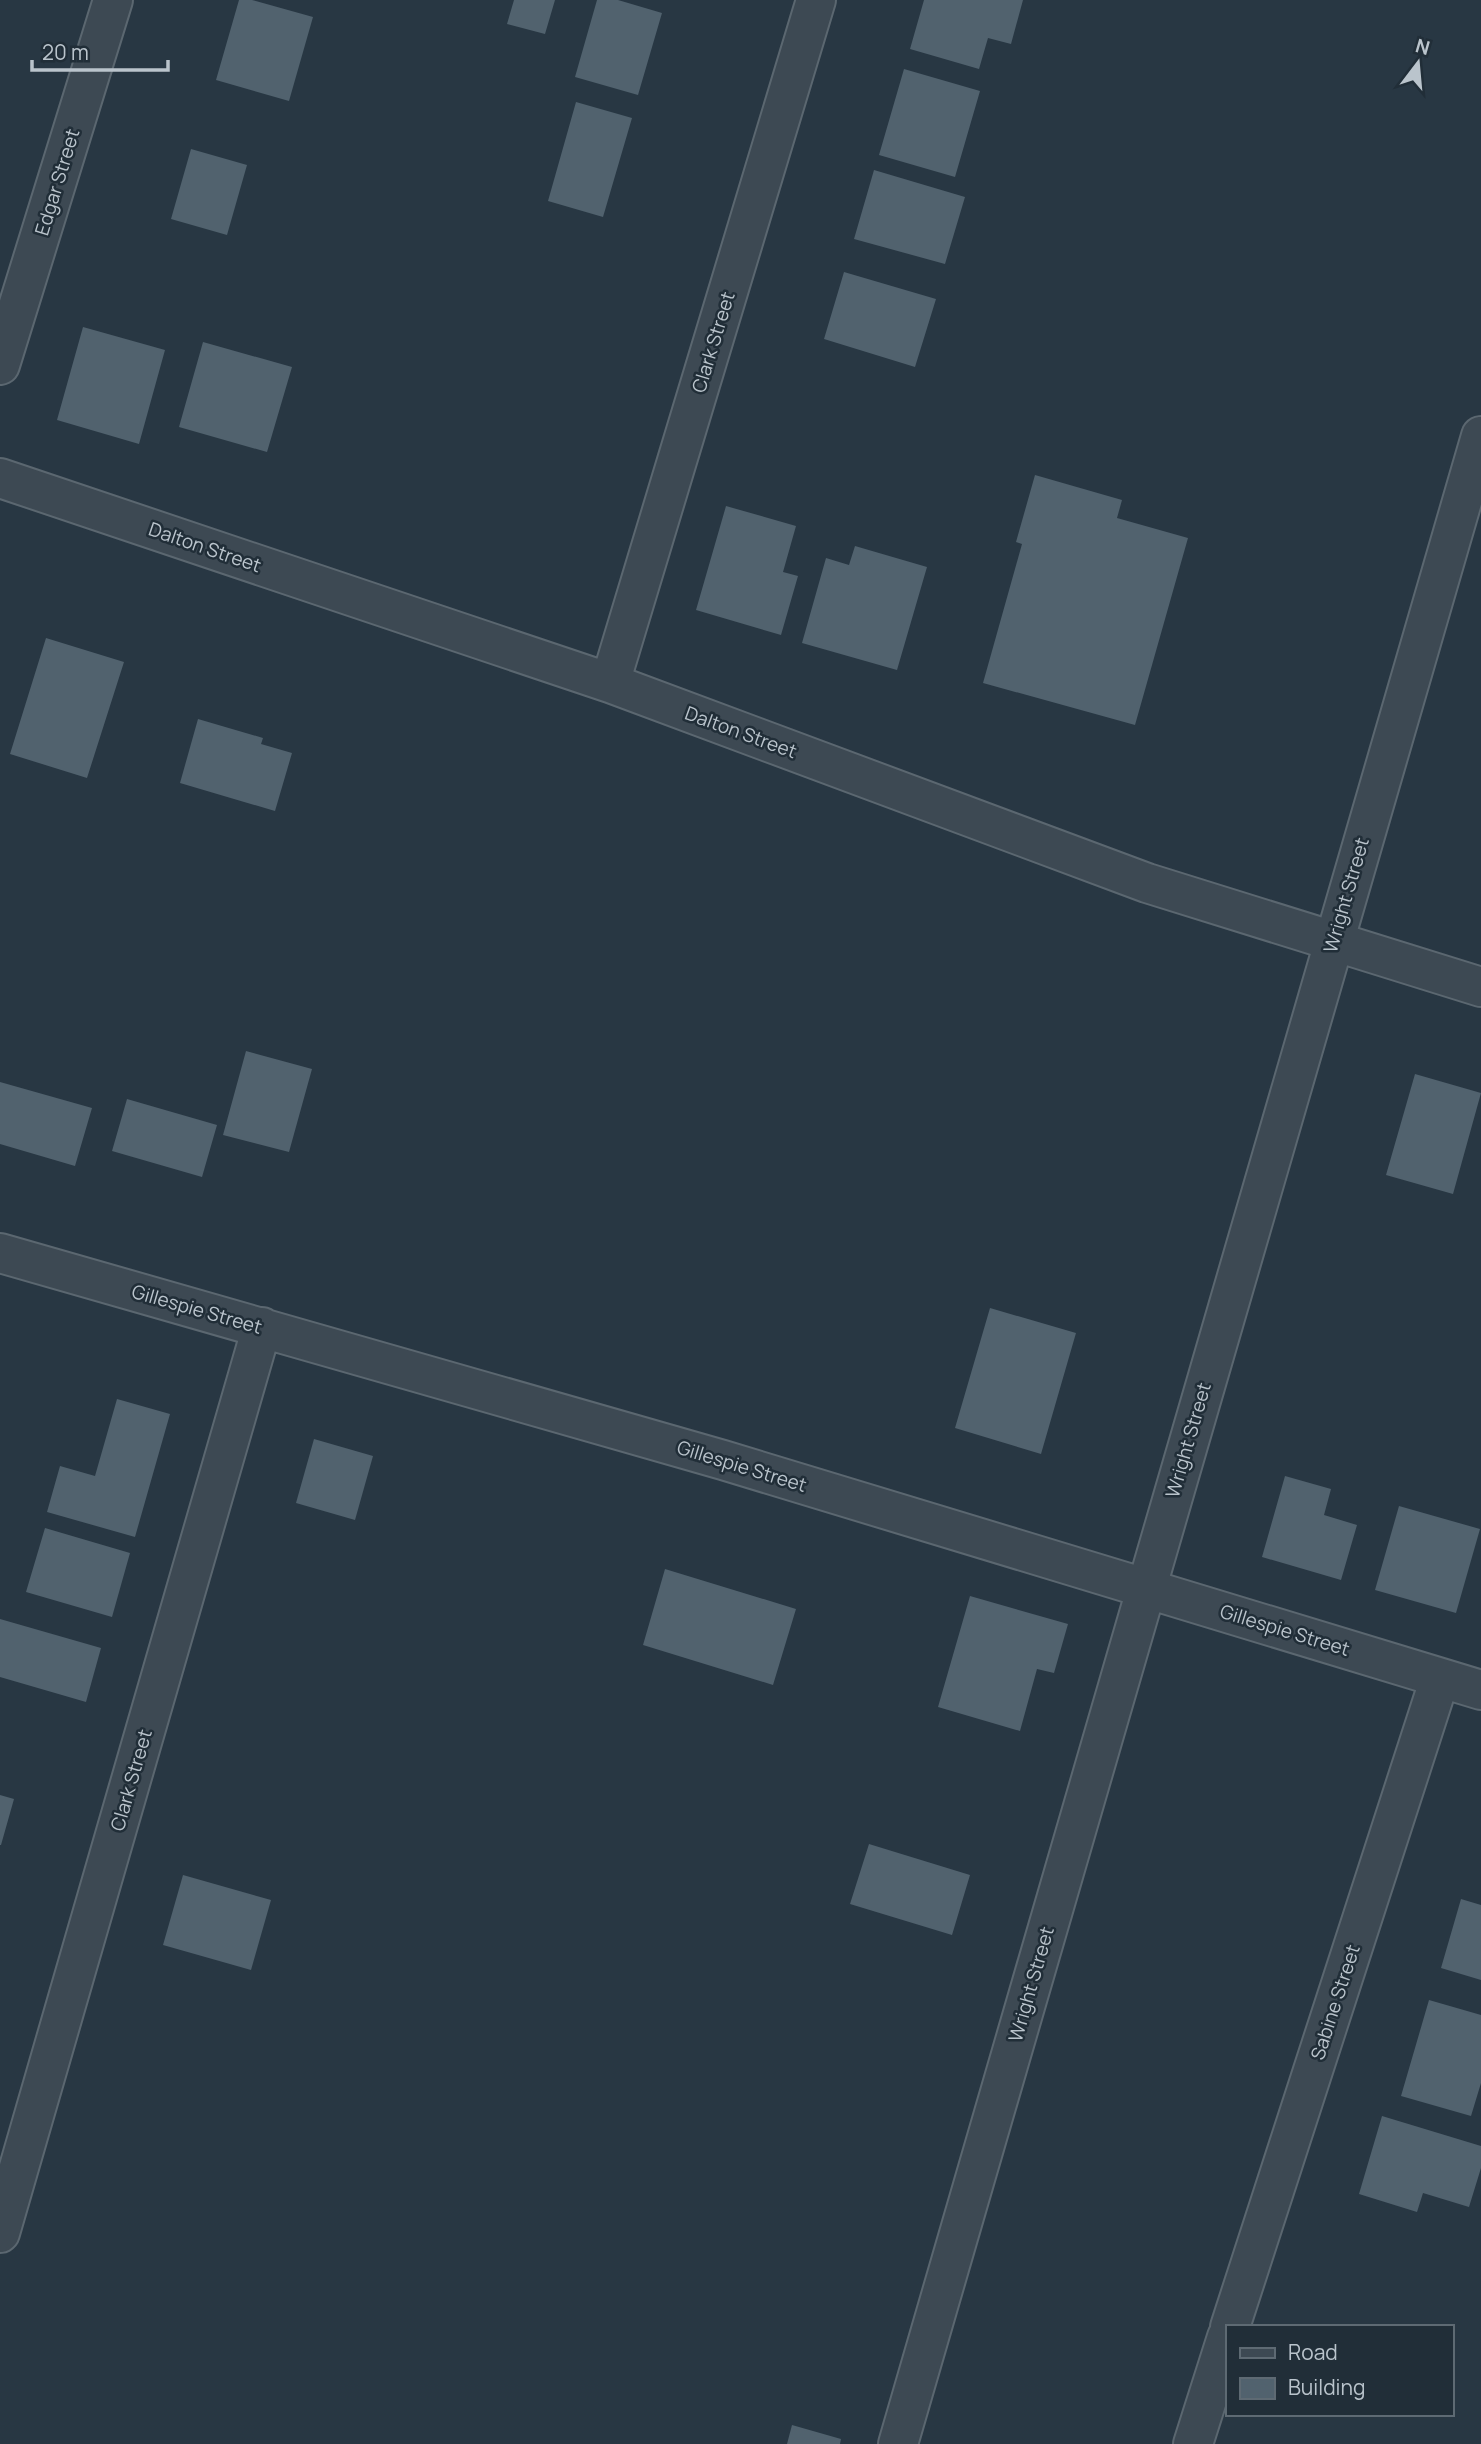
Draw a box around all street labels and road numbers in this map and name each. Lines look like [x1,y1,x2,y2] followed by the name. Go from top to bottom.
[28,125,86,239] street label: Edgar Street
[685,288,741,396] street label: Clark Street
[145,516,265,578] street label: Dalton Street
[682,700,800,764] street label: Dalton Street
[1317,834,1375,956] street label: Wright Street
[129,1278,265,1340] street label: Gillespie Street
[1159,1379,1217,1501] street label: Wright Street
[674,1434,810,1498] street label: Gillespie Street
[1217,1598,1353,1662] street label: Gillespie Street
[104,1726,158,1834] street label: Clark Street
[1002,1923,1060,2045] street label: Wright Street
[1304,1941,1366,2063] street label: Sabine Street

